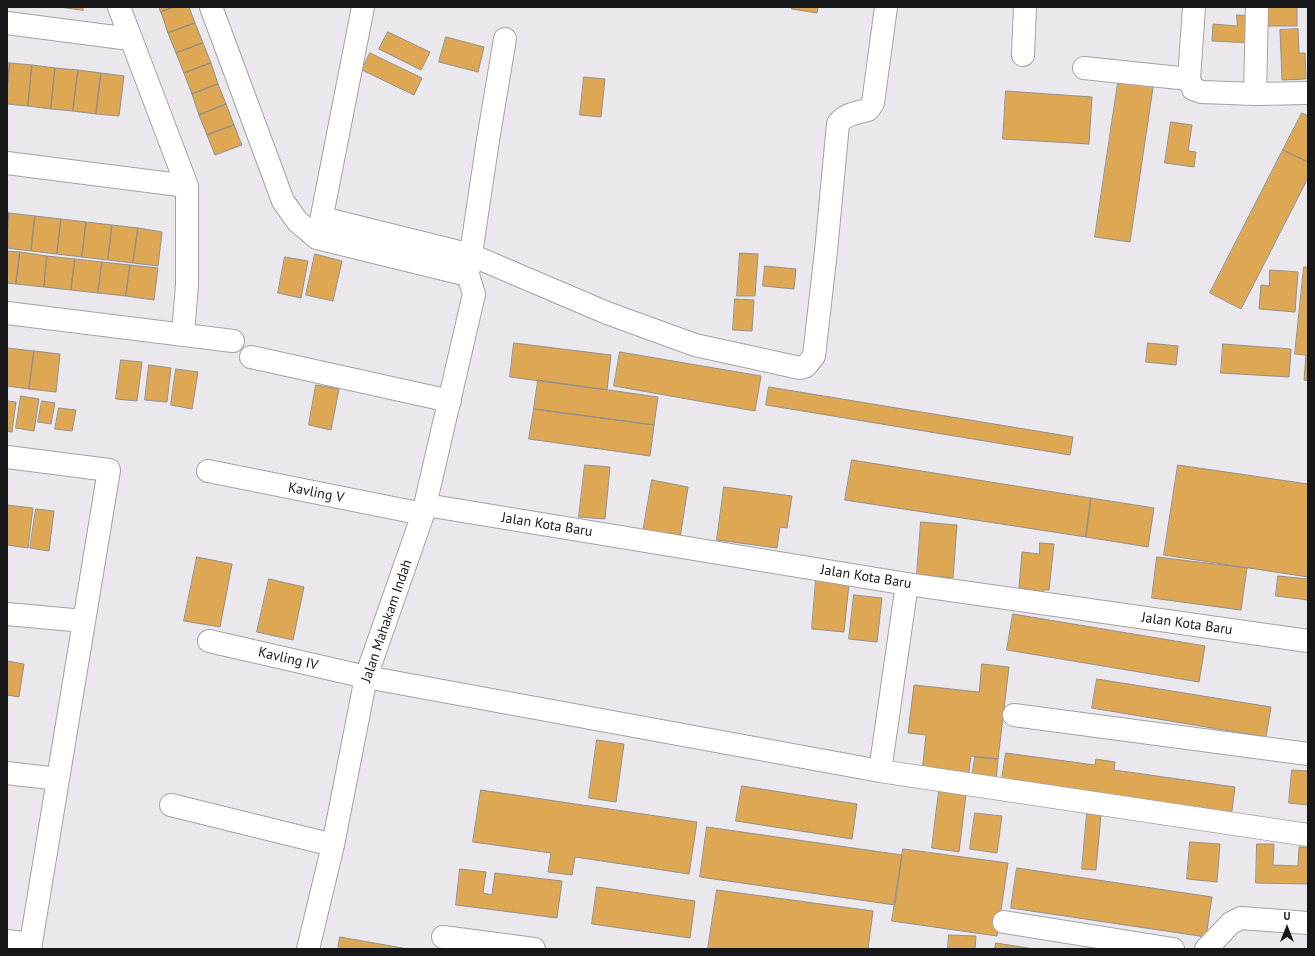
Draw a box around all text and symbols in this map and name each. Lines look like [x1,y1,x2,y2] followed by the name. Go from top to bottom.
[287,479,345,507] street label: Kavling V
[500,510,594,540] street label: Jalan Kota Baru
[358,557,416,685] street label: Jalan Mahakam Indah
[819,562,913,592] street label: Jalan Kota Baru
[1140,609,1234,639] street label: Jalan Kota Baru
[257,644,319,674] street label: Kavling IV
[1267,908,1307,948] north arrow
[1284,909,1290,923] text: U

